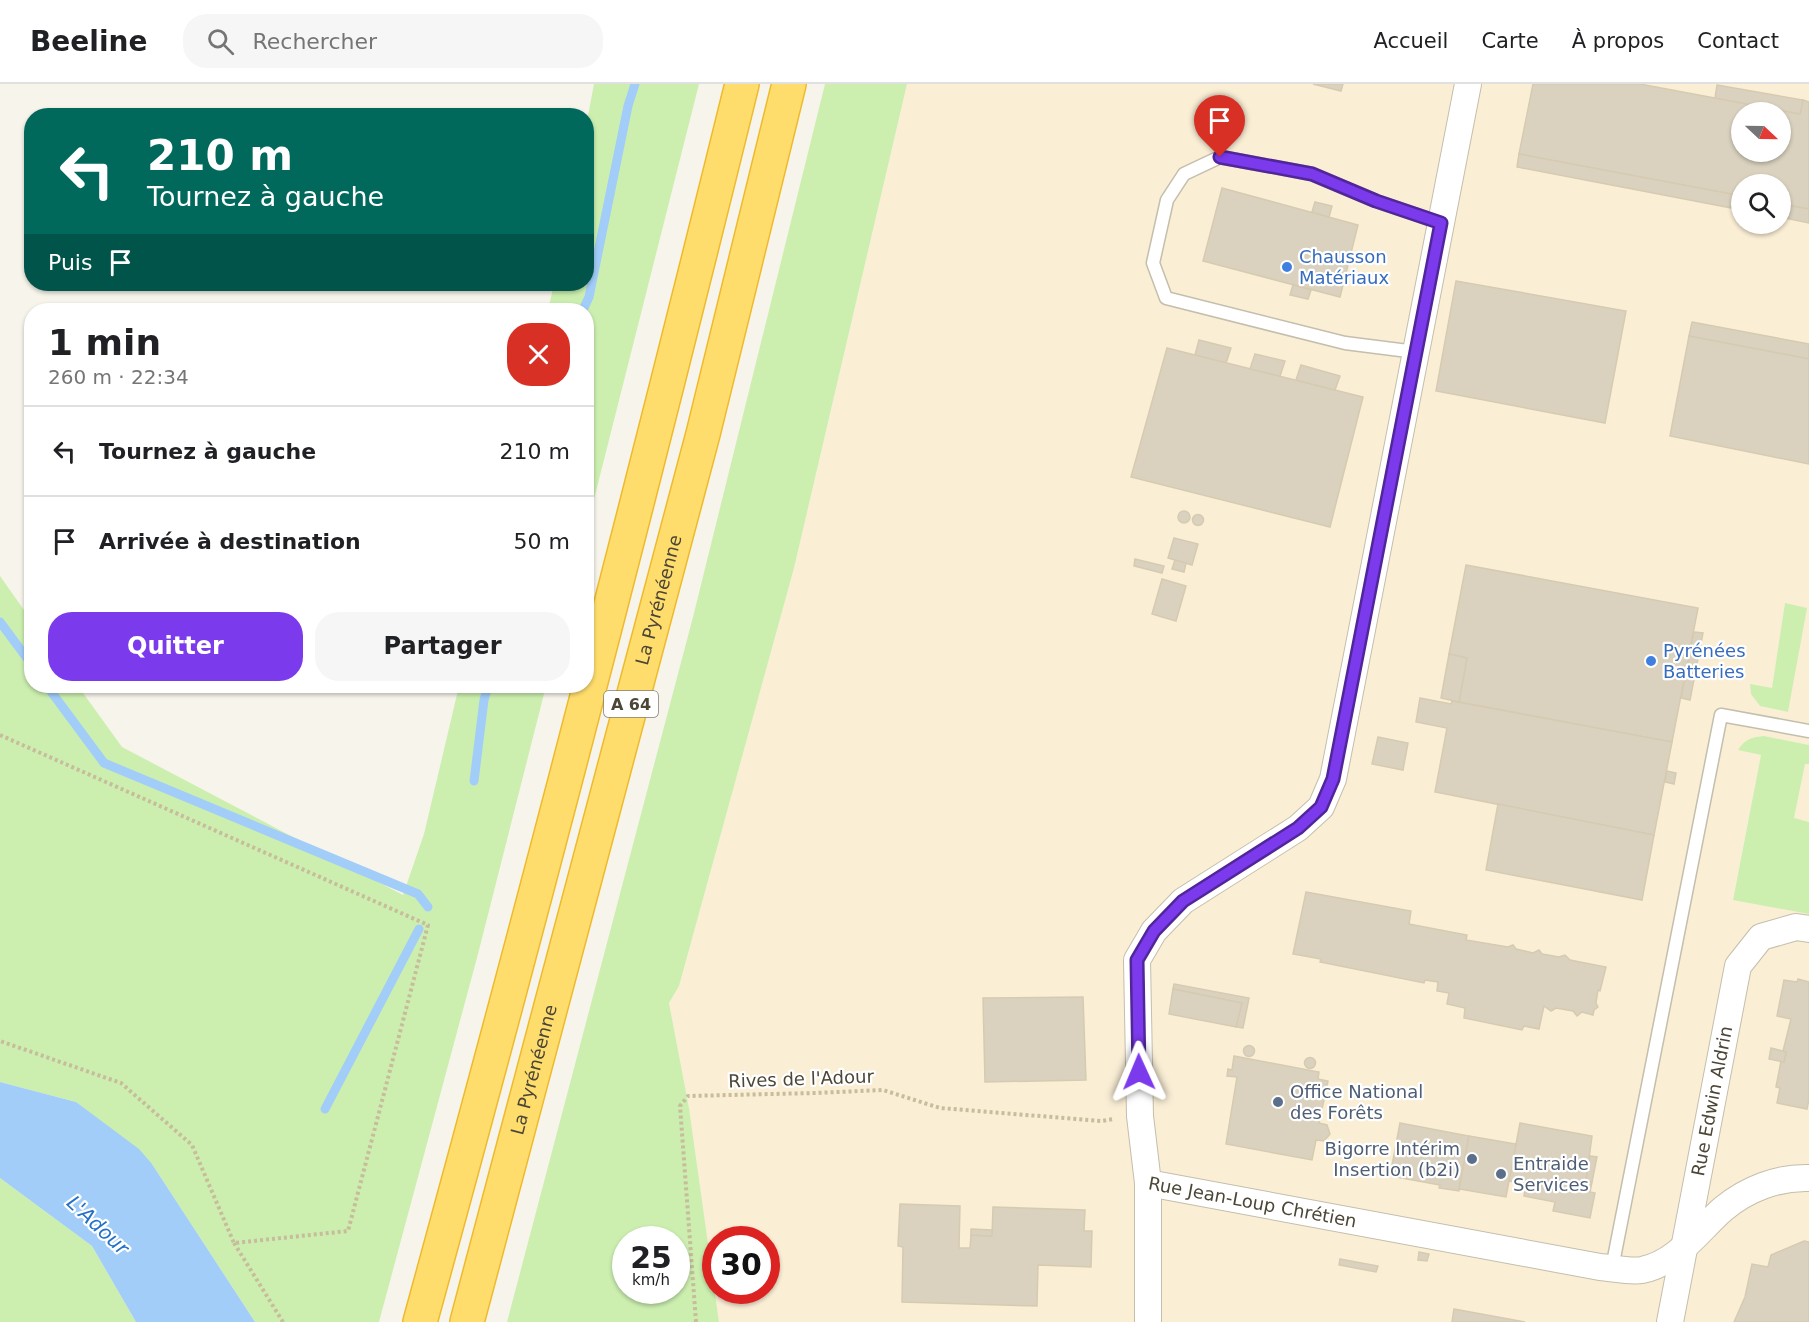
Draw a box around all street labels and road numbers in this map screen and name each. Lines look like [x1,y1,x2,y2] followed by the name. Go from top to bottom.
[631,533,686,667] street label: La Pyrénéenne
[604,691,658,717] road number: A 64
[506,1002,561,1137] street label: La Pyrénéenne
[1687,1024,1736,1178] street label: Rue Edwin Aldrin
[728,1065,875,1092] street label: Rives de l'Adour
[1147,1172,1358,1232] street label: Rue Jean-Loup Chrétien

